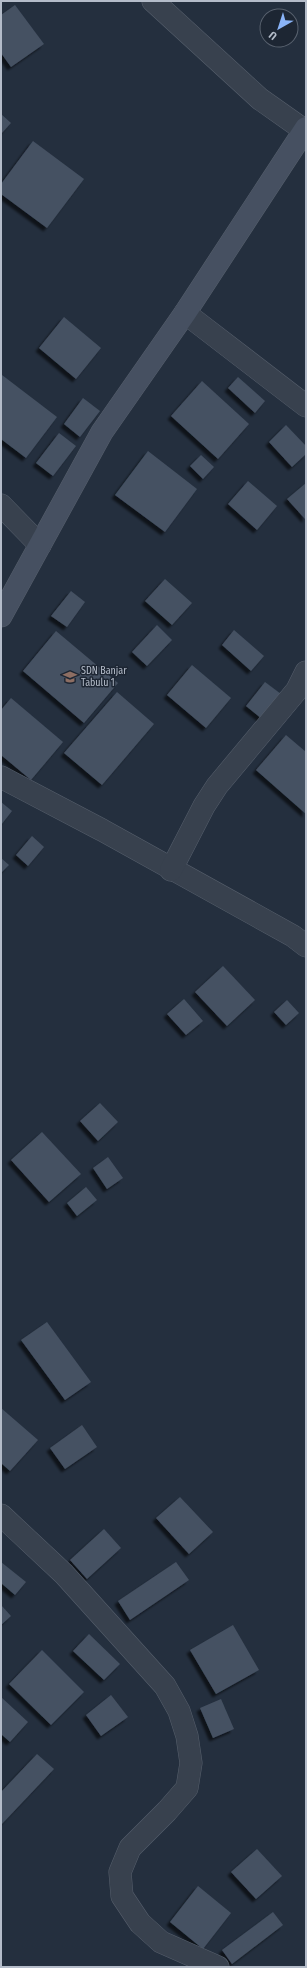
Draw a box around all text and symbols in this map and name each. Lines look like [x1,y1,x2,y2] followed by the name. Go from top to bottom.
[259,8,299,48] north arrow
[266,28,280,42] text: U
[81,665,127,689] place label: SDN Banjar Tabulu 1
[62,669,78,685] school or university icon: SDN Banjar Tabulu 1

